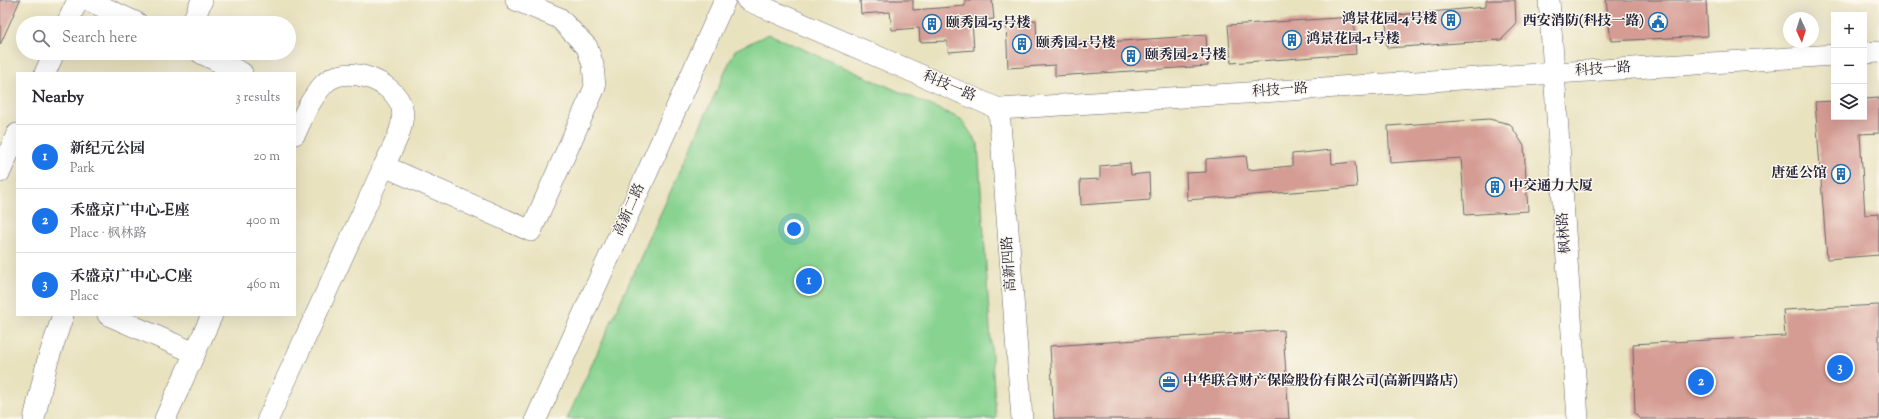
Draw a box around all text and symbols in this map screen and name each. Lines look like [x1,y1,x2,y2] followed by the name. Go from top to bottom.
[1440,9,1462,31] building icon: 鸿景花园-4号楼
[1342,10,1437,30] place label: 鸿景花园-4号楼
[1647,11,1669,33] public building icon: 西安消防(科技一路)
[1523,12,1644,32] place label: 西安消防(科技一路)
[1783,12,1819,48] north arrow
[1831,12,1867,120] map controls
[1831,12,1867,48] button: +
[921,13,943,35] building icon: 颐秀园-15号楼
[946,14,1030,34] place label: 颐秀园-15号楼
[16,16,296,60] search box
[30,27,52,49] icon: search
[62,28,137,49] text: Search here
[1281,29,1303,51] building icon: 鸿景花园-1号楼
[1306,30,1399,50] place label: 鸿景花园-1号楼
[1011,33,1033,55] building icon: 颐秀园-1号楼
[1036,34,1115,54] place label: 颐秀园-1号楼
[1120,45,1142,67] building icon: 颐秀园-2号楼
[1145,46,1226,66] place label: 颐秀园-2号楼
[1831,48,1867,84] button: −
[1574,58,1632,82] street label: 科技一路
[919,67,979,107] street label: 科技一路
[1251,79,1309,103] street label: 科技一路
[1831,84,1867,120] button: layers
[32,86,84,110] text: Nearby
[235,89,280,107] text: 3 results
[70,139,145,160] text: 新纪元公园
[43,148,47,166] text: 1
[254,148,280,166] text: 20 m
[70,160,95,178] text: Park
[1830,163,1852,185] building icon: 唐延公馆
[1771,164,1827,184] place label: 唐延公馆
[1484,176,1506,198] building icon: 中交通力大厦
[1509,177,1593,197] place label: 中交通力大厦
[609,180,651,240] street label: 高新二路
[70,201,189,222] text: 禾盛京广中心-E座
[1554,211,1576,255] street label: 枫林路
[42,212,48,230] text: 2
[246,212,280,230] text: 400 m
[784,219,804,239] your location
[70,225,147,243] text: Place · 枫林路
[998,235,1022,293] street label: 高新四路
[796,266,822,296] pin: 1
[70,267,192,288] text: 禾盛京广中心-C座
[42,276,48,294] text: 3
[247,276,280,294] text: 460 m
[70,288,99,306] text: Place
[1827,353,1853,383] pin: 3
[1688,367,1714,397] pin: 2
[1158,371,1180,393] office icon: 中华联合财产保险股份有限公司(高新四路店)
[1183,372,1458,392] place label: 中华联合财产保险股份有限公司(高新四路店)

